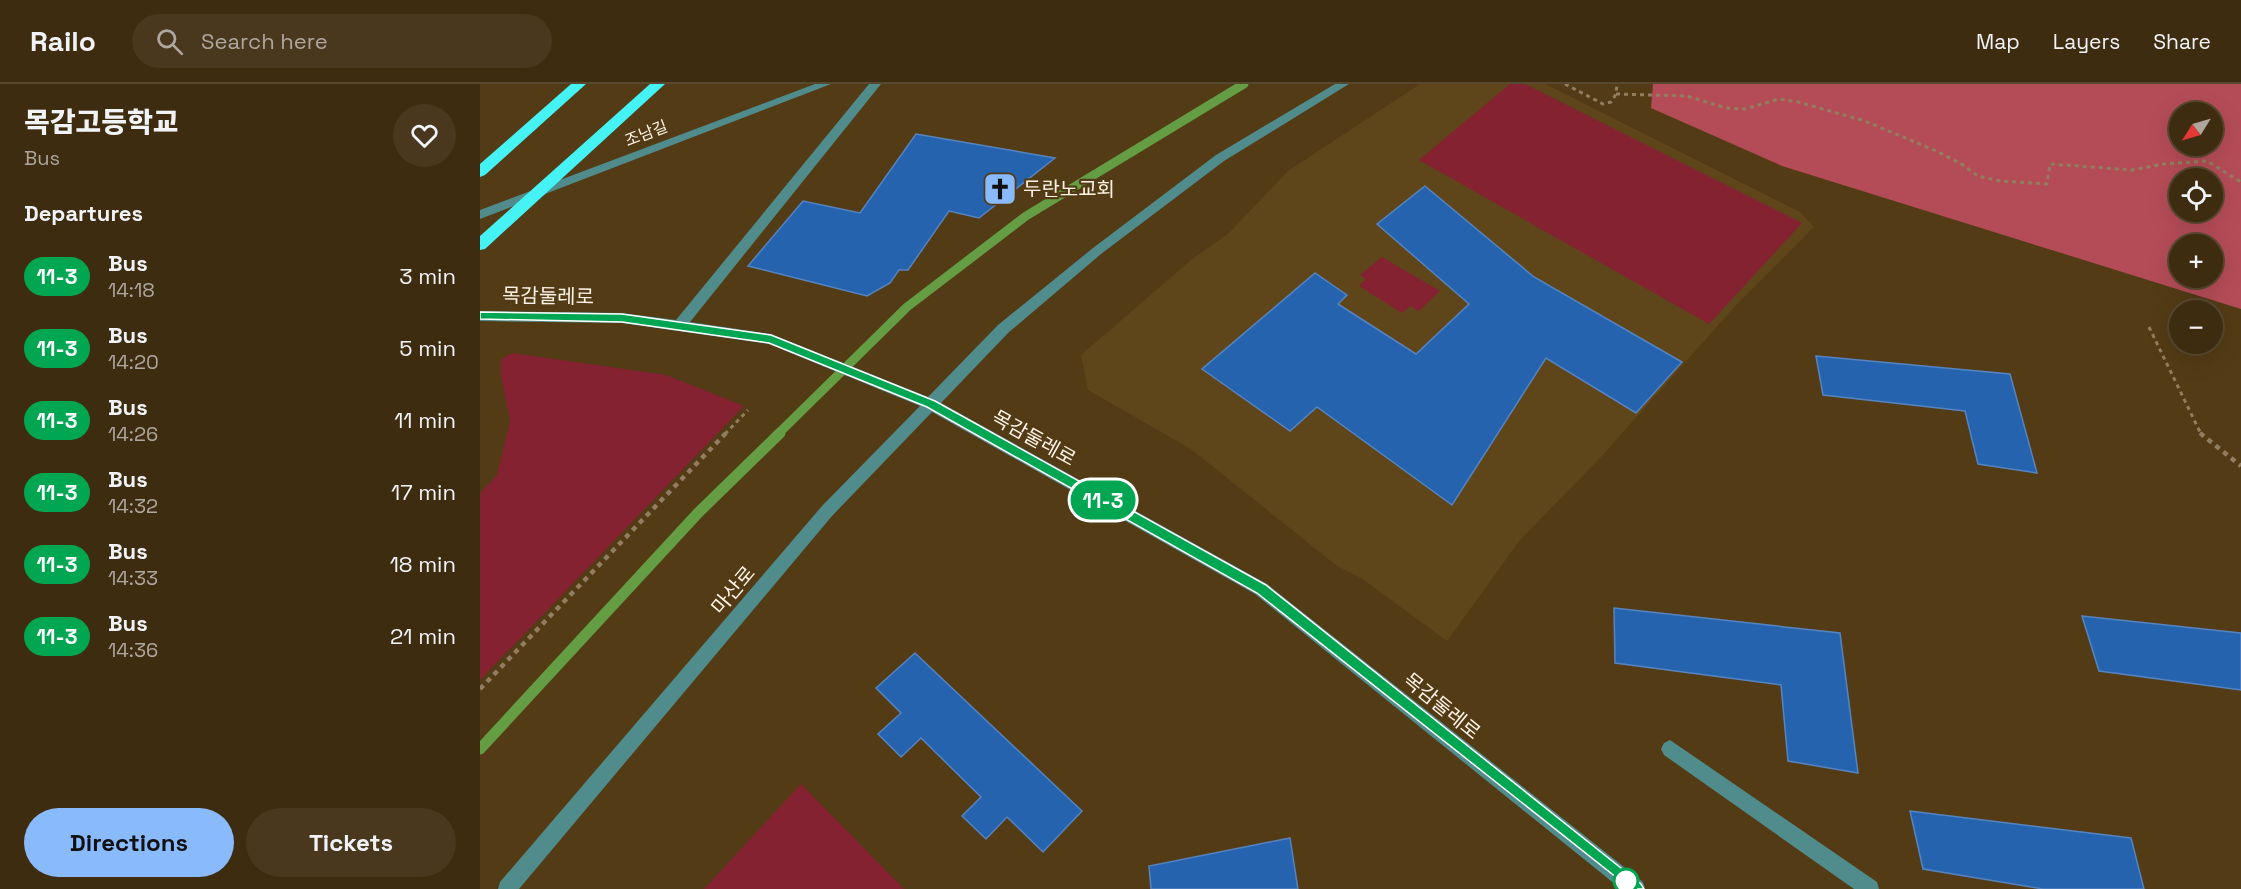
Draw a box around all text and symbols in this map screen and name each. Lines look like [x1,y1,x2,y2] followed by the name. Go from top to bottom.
[132,14,552,68] search box
[30,23,96,59] text: Railo
[153,25,186,58] icon: search
[201,27,328,55] text: Search here
[1976,28,2020,55] text: Map
[2053,28,2120,55] text: Layers
[2153,28,2211,55] text: Share
[2169,102,2223,156] north arrow
[2169,102,2223,354] map controls
[24,104,179,140] text: 목감고등학교
[393,104,456,167] button: heart
[622,116,671,151] street label: 조남길
[24,145,60,171] text: Bus
[2169,168,2223,222] button: locate
[982,171,1018,207] church icon: 두란노교회
[1023,176,1115,202] place label: 두란노교회
[24,199,143,227] text: Departures
[2169,234,2223,288] button: +
[108,249,148,277] text: Bus
[399,262,456,290] text: 3 min
[37,263,77,290] text: 11-3
[108,277,155,303] text: 14:18
[502,282,594,310] street label: 목감둘레로
[2169,300,2223,354] button: −
[108,321,148,349] text: Bus
[399,334,456,362] text: 5 min
[37,335,77,362] text: 11-3
[108,349,159,375] text: 14:20
[108,393,148,421] text: Bus
[987,404,1081,472] street label: 목감둘레로
[394,406,456,434] text: 11 min
[37,407,77,434] text: 11-3
[108,421,158,447] text: 14:26
[108,465,148,493] text: Bus
[391,478,456,506] text: 17 min
[37,479,77,506] text: 11-3
[1061,480,1145,520] line badge: 11-3
[1083,487,1123,514] text: 11-3
[108,493,158,519] text: 14:32
[108,537,148,565] text: Bus
[390,550,456,578] text: 18 min
[37,551,77,578] text: 11-3
[705,560,761,620] street label: 마산로
[108,565,158,591] text: 14:33
[108,609,148,637] text: Bus
[390,622,456,650] text: 21 min
[37,623,77,650] text: 11-3
[108,637,158,663] text: 14:36
[1398,667,1486,745] street label: 목감둘레로
[24,808,234,877] button: Directions
[246,808,456,877] button: Tickets
[1613,868,1639,889] unlabelled marker

